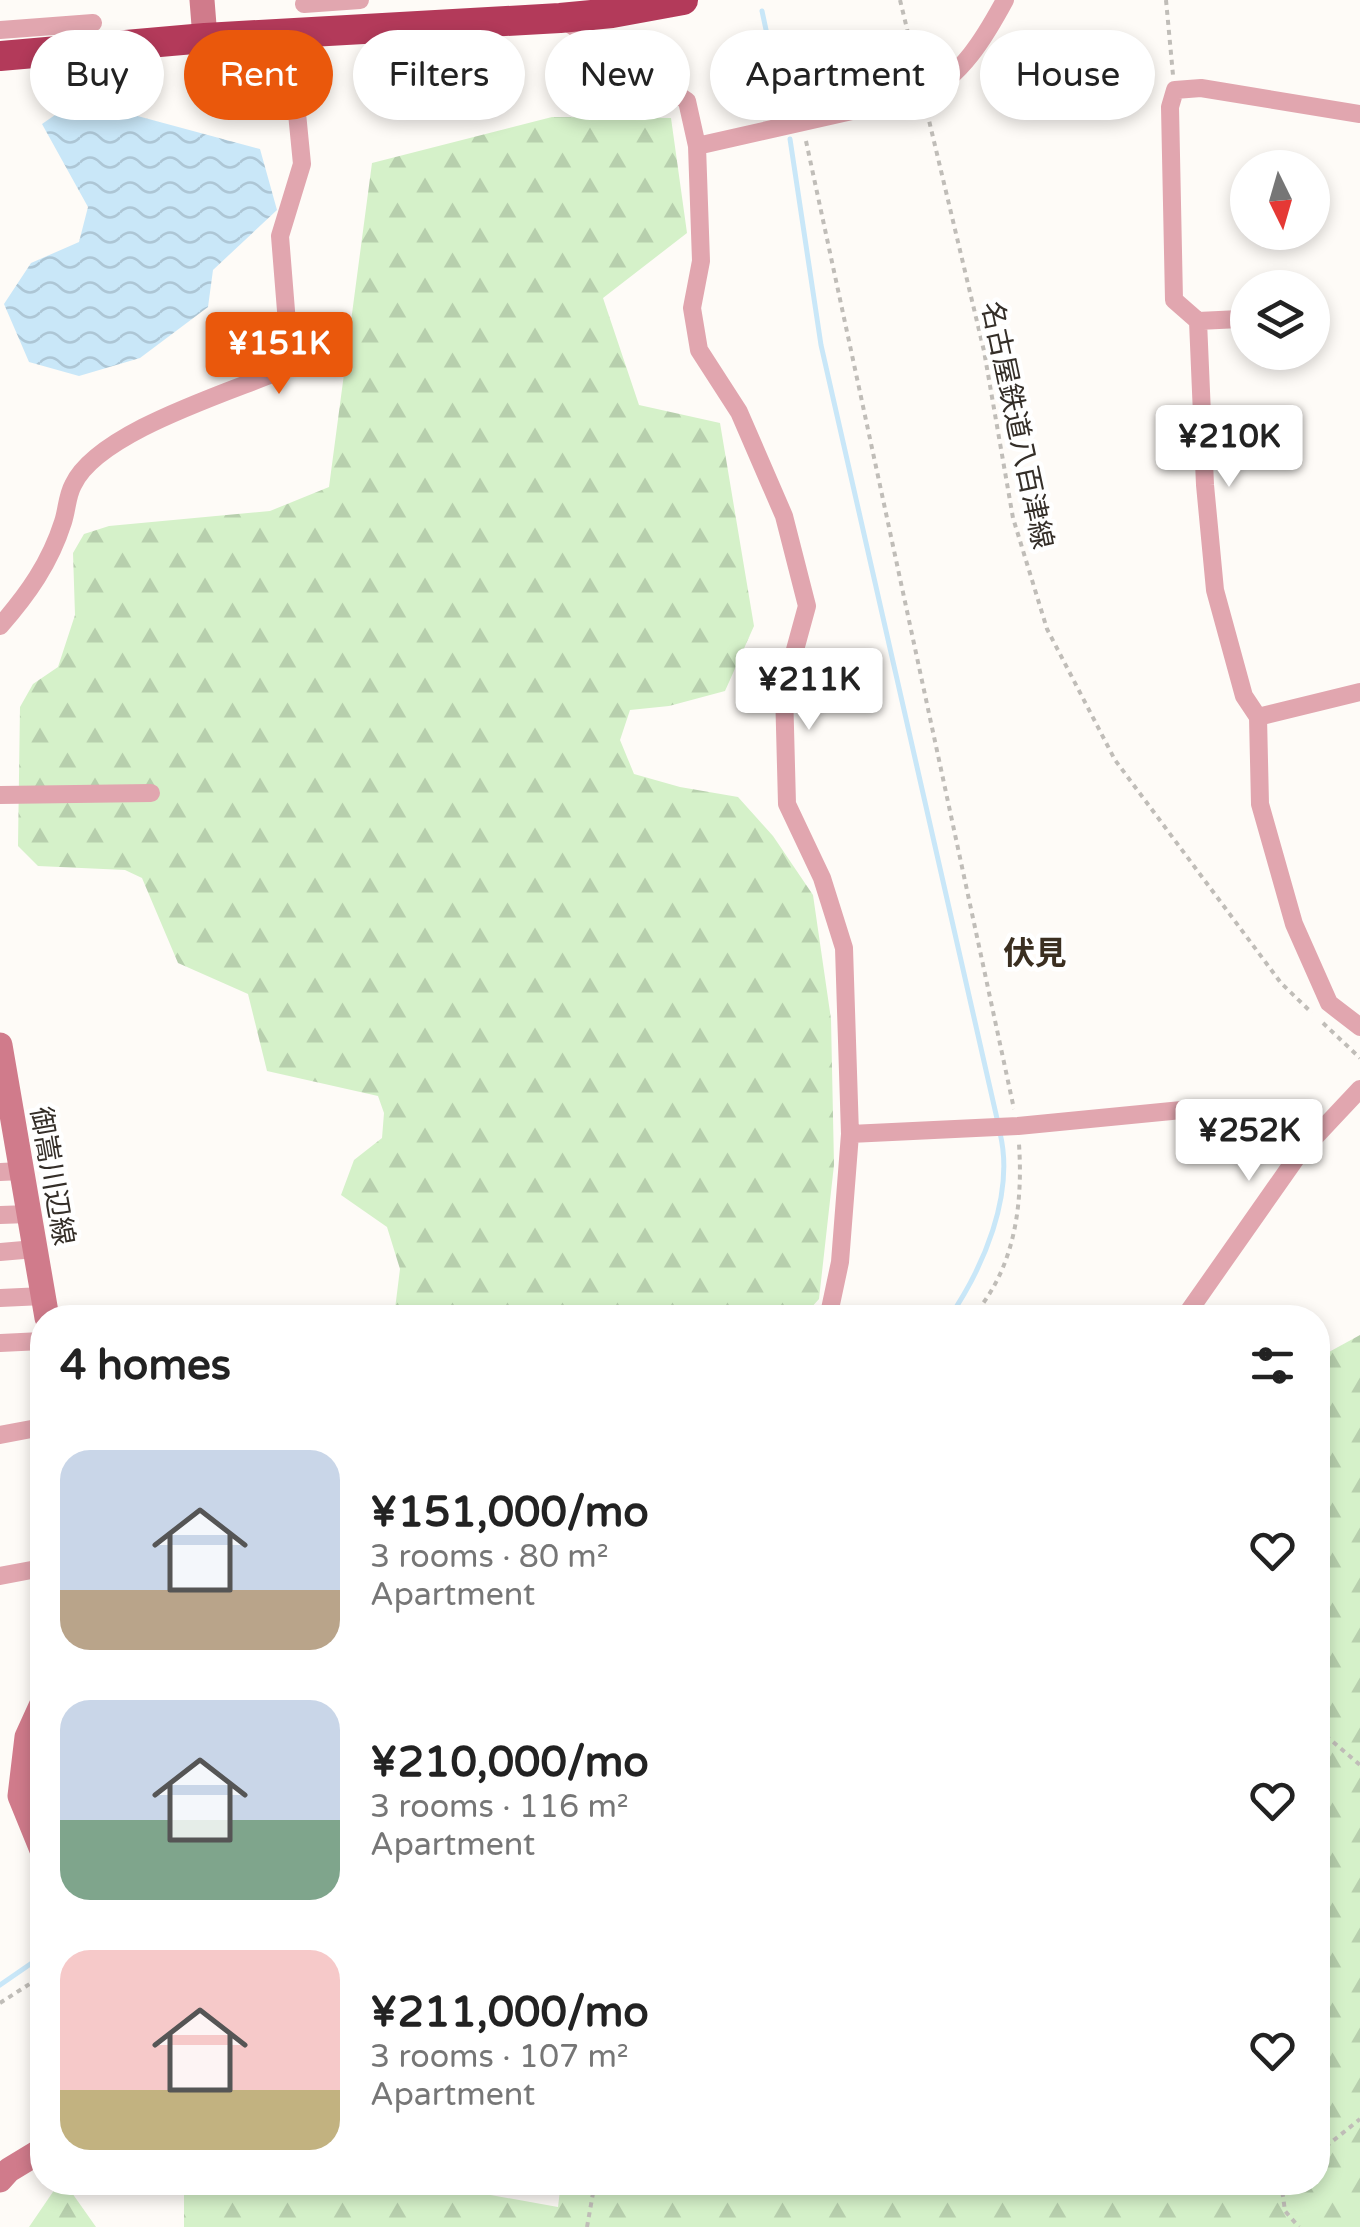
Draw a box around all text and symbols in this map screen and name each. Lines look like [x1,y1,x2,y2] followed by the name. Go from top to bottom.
[30,30,164,120] chip: Buy
[184,30,333,120] chip: Rent
[353,30,525,120] chip: Filters
[545,30,690,120] chip: New
[710,30,960,120] chip: Apartment
[980,30,1155,120] chip: House
[1230,150,1330,250] north arrow
[1230,150,1330,370] map controls
[1230,270,1330,370] button: layers
[974,298,1060,552] street label: 名古屋鉄道八百津線
[209,312,349,397] pin: ¥151K
[228,325,330,363] text: ¥151K
[1159,405,1299,490] pin: ¥210K
[1178,418,1280,456] text: ¥210K
[739,648,879,733] pin: ¥211K
[758,661,860,699] text: ¥211K
[1003,935,1067,973] district label: 伏見
[1179,1099,1319,1184] pin: ¥252K
[23,1104,81,1248] street label: 御嵩川辺線
[1198,1112,1300,1150] text: ¥252K
[1245,1338,1300,1393] icon: filters
[60,1340,231,1391] text: 4 homes
[370,1487,649,1538] text: ¥151,000/mo
[140,1490,260,1610] icon: home
[1245,1523,1300,1578] icon: heart
[370,1538,609,1576] text: 3 rooms · 80 m²
[370,1576,535,1614] text: Apartment
[370,1737,649,1788] text: ¥210,000/mo
[140,1740,260,1860] icon: home
[1245,1773,1300,1828] icon: heart
[370,1788,629,1826] text: 3 rooms · 116 m²
[370,1826,535,1864] text: Apartment
[370,1987,649,2038] text: ¥211,000/mo
[140,1990,260,2110] icon: home
[1245,2023,1300,2078] icon: heart
[370,2038,629,2076] text: 3 rooms · 107 m²
[370,2076,535,2114] text: Apartment

